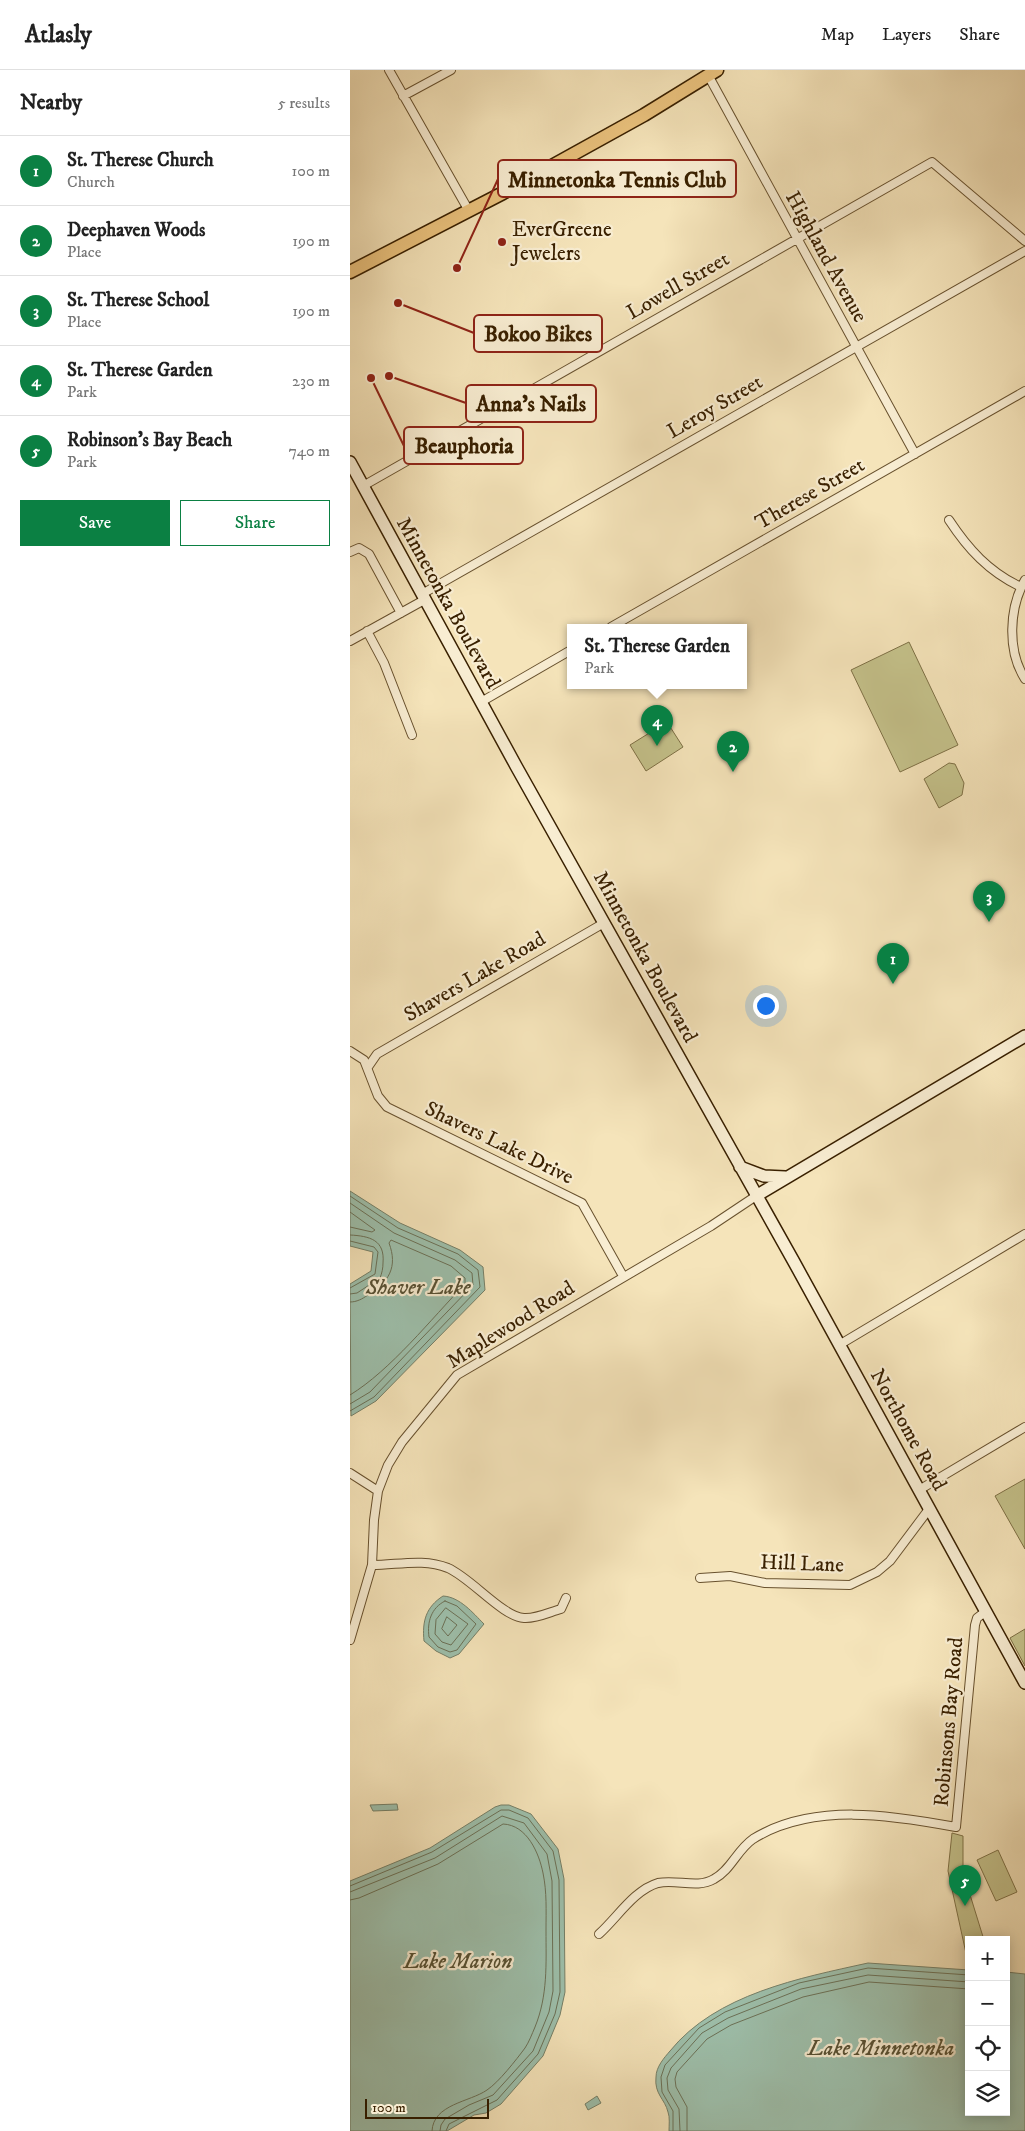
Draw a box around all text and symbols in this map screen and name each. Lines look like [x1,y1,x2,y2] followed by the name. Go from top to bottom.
[25,20,92,50] text: Atlasly
[821,24,854,46] text: Map
[882,24,931,46] text: Layers
[959,24,1000,46] text: Share
[20,90,82,116] text: Nearby
[278,93,330,113] text: 5 results
[67,149,214,172] text: St. Therese Church
[498,160,736,197] callout: Minnetonka Tennis Club
[33,161,39,181] text: 1
[292,161,330,181] text: 100 m
[508,167,726,194] text: Minnetonka Tennis Club
[67,172,115,192] text: Church
[779,187,873,327] street label: Highland Avenue
[510,217,612,267] place label: EverGreene Jewelers
[67,219,205,242] text: Deephaven Woods
[32,231,40,251] text: 2
[292,231,330,251] text: 190 m
[496,236,508,248] marker: EverGreene Jewelers
[67,242,101,262] text: Place
[622,246,734,326] street label: Lowell Street
[67,289,209,312] text: St. Therese School
[33,301,39,321] text: 3
[292,301,330,321] text: 190 m
[67,312,101,332] text: Place
[474,315,602,352] callout: Bokoo Bikes
[484,321,593,348] text: Bokoo Bikes
[67,359,213,382] text: St. Therese Garden
[663,369,768,445] street label: Leroy Street
[31,371,41,391] text: 4
[292,371,330,391] text: 230 m
[67,382,97,402] text: Park
[466,385,596,422] callout: Anna's Nails
[475,391,587,418] text: Anna's Nails
[404,427,523,464] callout: Beauphoria
[67,429,232,452] text: Robinson's Bay Beach
[414,433,514,460] text: Beauphoria
[32,441,40,461] text: 5
[289,441,330,461] text: 740 m
[67,452,97,472] text: Park
[751,452,870,536] street label: Therese Street
[20,500,170,546] button: Save
[180,500,330,546] button: Share
[390,513,506,694] street label: Minnetonka Boulevard
[567,624,747,689] popup
[584,635,730,658] text: St. Therese Garden
[584,658,614,678] text: Park
[641,705,673,746] pin: 4
[717,731,749,772] pin: 2
[587,867,703,1048] street label: Minnetonka Boulevard
[973,881,1005,922] pin: 3
[400,926,551,1028] street label: Shavers Lake Road
[877,943,909,984] pin: 1
[753,993,779,1019] your location
[420,1096,578,1190] street label: Shavers Lake Drive
[365,1274,471,1301] water label: Shaver Lake
[442,1275,580,1375] street label: Maplewood Road
[864,1365,952,1496] street label: Northome Road
[760,1550,845,1578] street label: Hill Lane
[929,1636,969,1808] street label: Robinsons Bay Road
[949,1865,981,1906] pin: 5
[965,1936,1010,2116] map controls
[965,1936,1010,1981] button: +
[402,1948,512,1975] water label: Lake Marion
[965,1981,1010,2026] button: −
[965,2026,1010,2071] button: locate
[806,2035,954,2062] water label: Lake Minnetonka
[965,2071,1010,2116] button: layers
[365,2096,489,2119] scale bar
[372,2099,406,2117] text: 100 m

